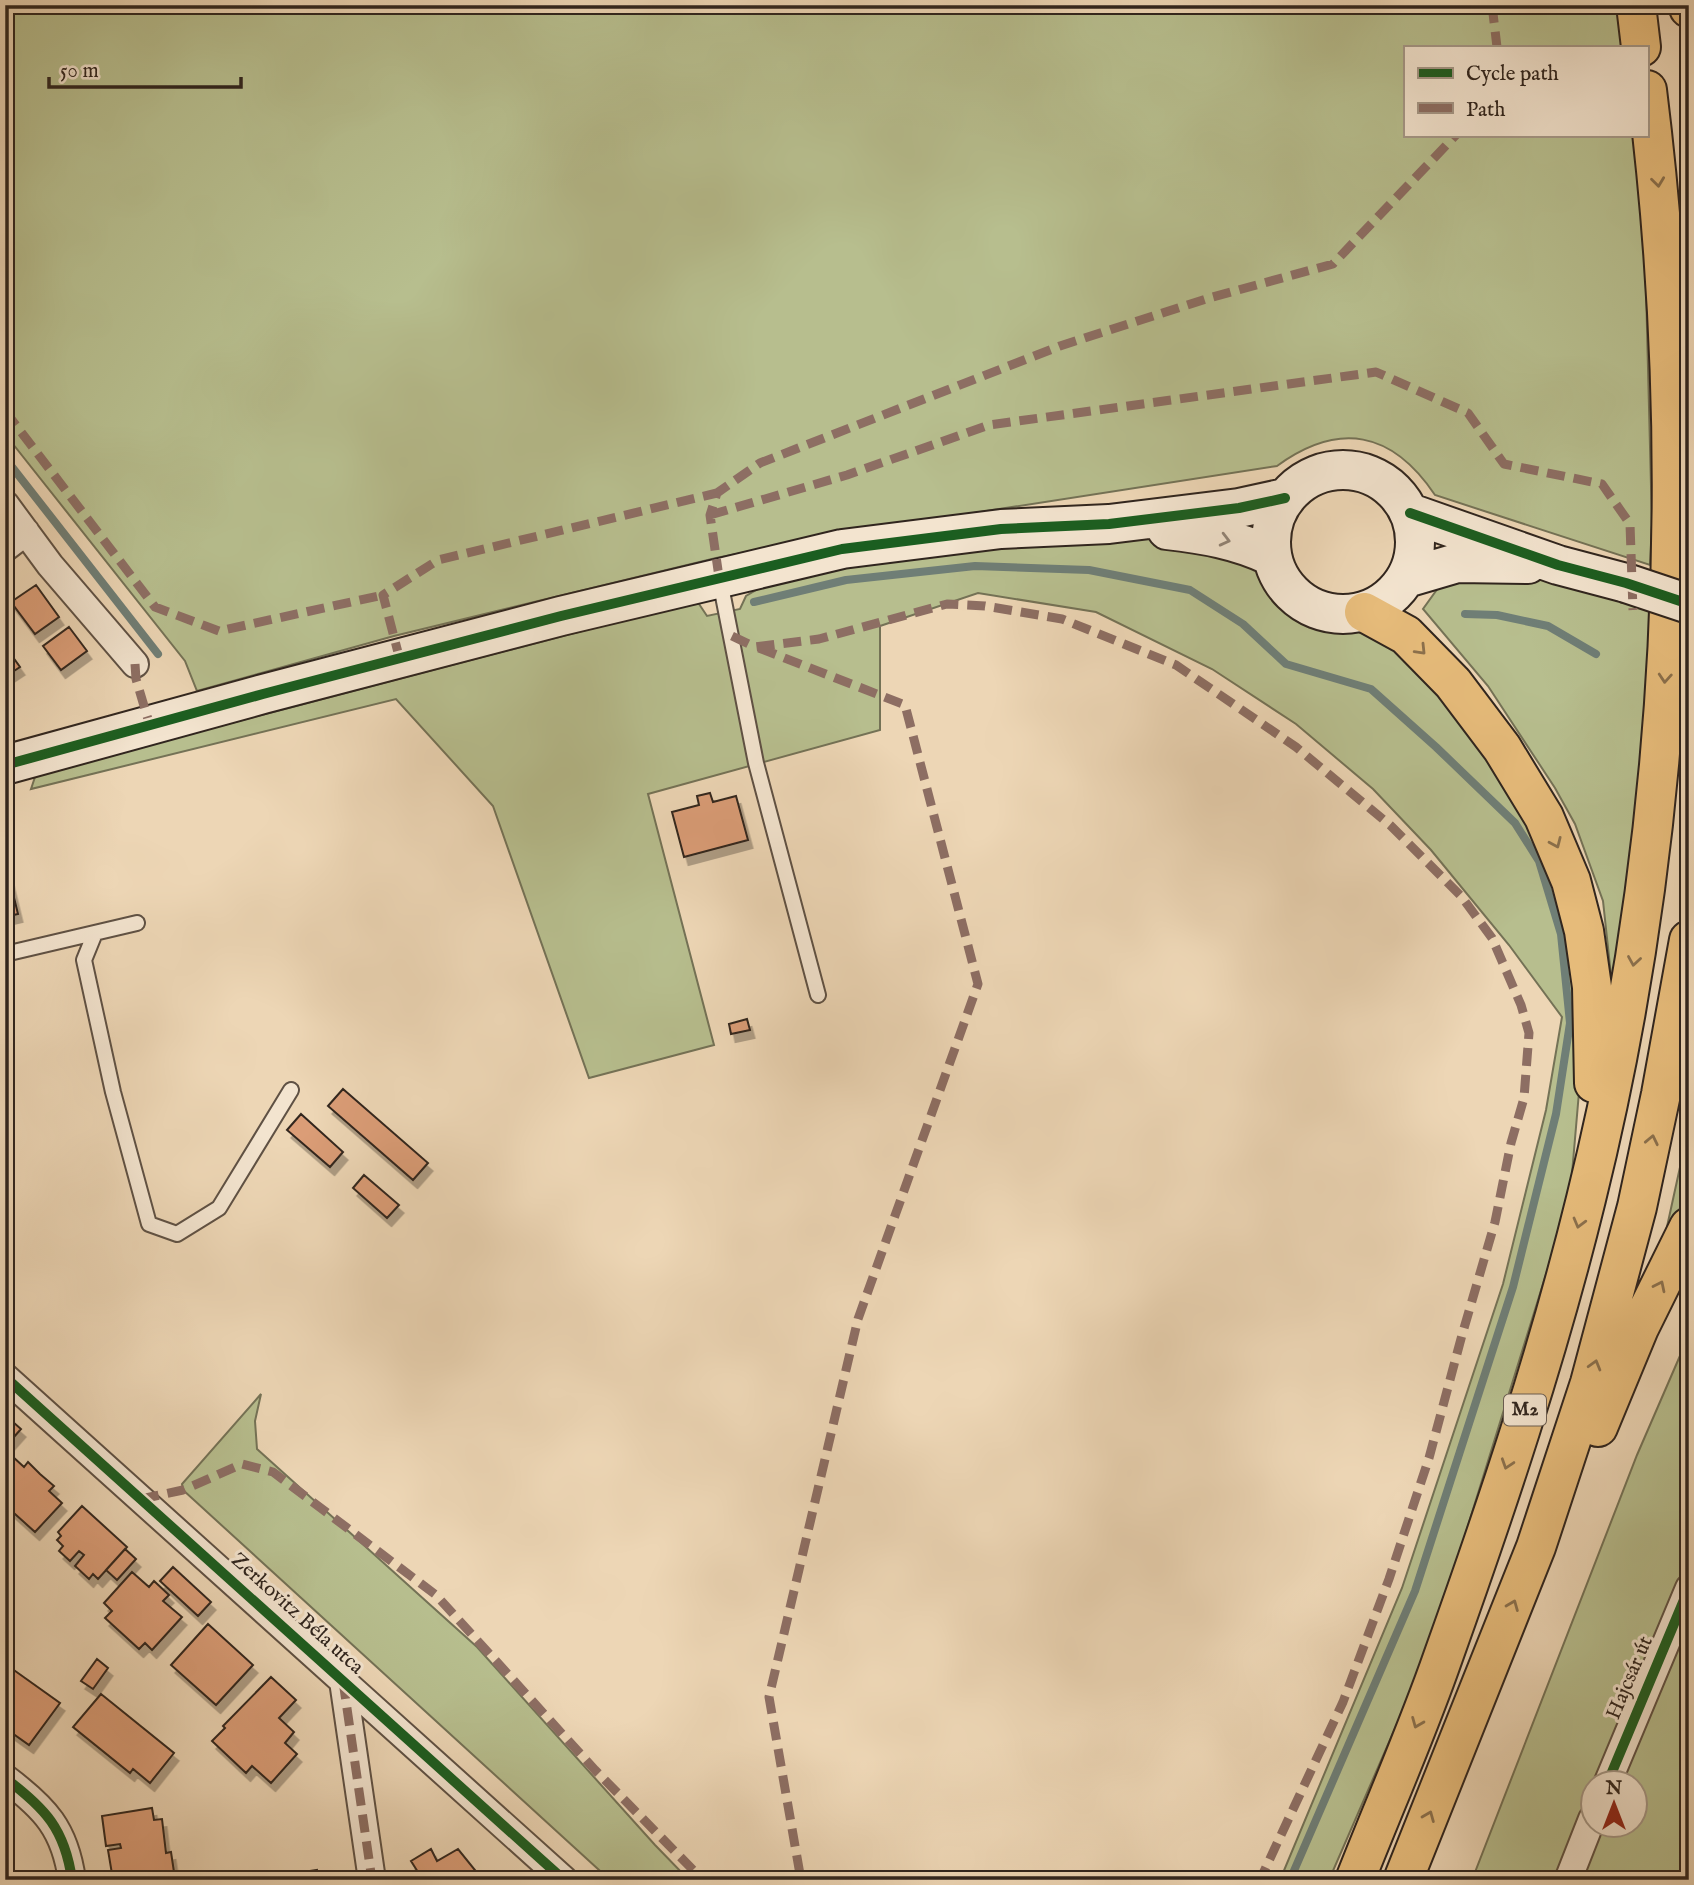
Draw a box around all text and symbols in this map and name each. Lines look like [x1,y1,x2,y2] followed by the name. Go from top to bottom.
[49,46,242,90] scale bar
[1404,46,1648,136] legend
[60,58,99,85] text: 50 m
[1466,61,1559,88] text: Cycle path
[1466,97,1505,124] text: Path
[1651,176,1666,188] one-way arrow
[1219,532,1231,546] one-way arrow
[1412,642,1425,655] one-way arrow
[1658,673,1673,684] one-way arrow
[1548,836,1562,848] one-way arrow
[1626,955,1641,967] one-way arrow
[1643,1134,1658,1146] one-way arrow
[1573,1217,1588,1229] one-way arrow
[1652,1281,1666,1293] one-way arrow
[1586,1359,1601,1371] one-way arrow
[1504,1394,1546,1426] road number: M2
[1501,1458,1516,1470] one-way arrow
[225,1547,370,1681] street label: Zerkovitz Béla utca
[1505,1600,1519,1613] one-way arrow
[1600,1632,1660,1724] street label: Hajcsár út
[1412,1717,1426,1729] one-way arrow
[1578,1770,1648,1840] north arrow
[1605,1777,1623,1801] text: N
[1420,1811,1434,1823] one-way arrow

